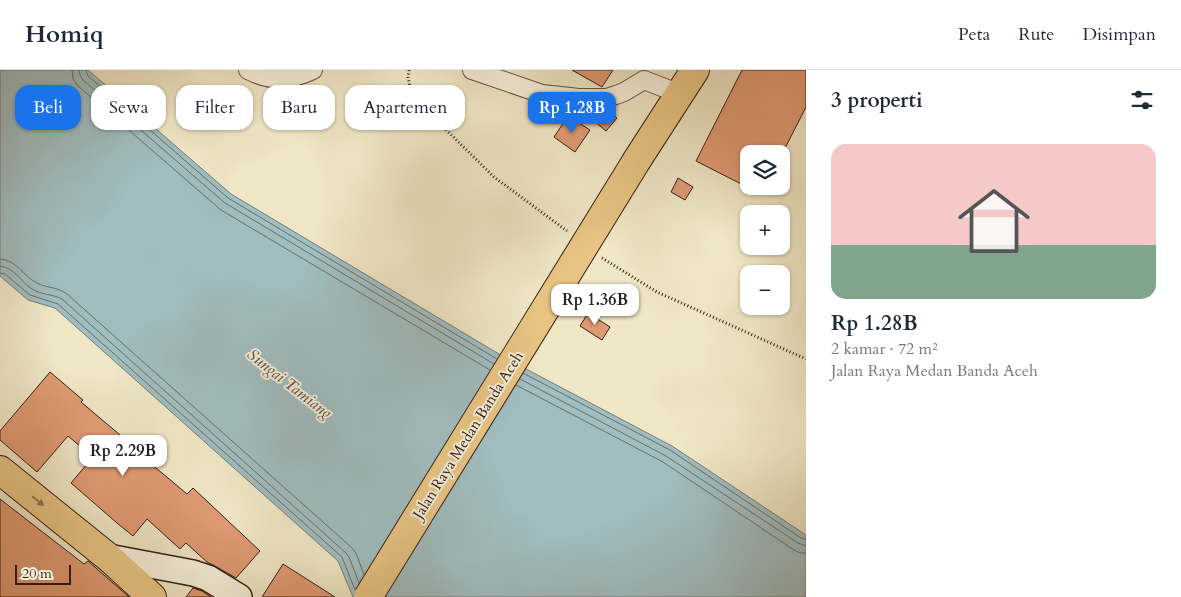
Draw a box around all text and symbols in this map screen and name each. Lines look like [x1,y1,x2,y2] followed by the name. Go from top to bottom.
[25,18,104,51] text: Homiq
[958,22,990,47] text: Peta
[1018,22,1054,47] text: Rute
[1082,22,1156,47] text: Disimpan
[15,85,81,130] chip: Beli
[91,85,166,130] chip: Sewa
[176,85,253,130] chip: Filter
[263,85,335,130] chip: Baru
[345,85,465,130] chip: Apartemen
[831,86,923,115] text: 3 properti
[1128,86,1156,114] icon: filters
[520,92,624,134] pin: Rp 1.28B
[539,97,605,119] text: Rp 1.28B
[740,145,790,315] map controls
[740,145,790,195] button: layers
[949,176,1039,266] icon: home
[740,205,790,255] button: +
[740,265,790,315] button: −
[543,284,647,326] pin: Rp 1.36B
[562,289,628,311] text: Rp 1.36B
[831,309,918,338] text: Rp 1.28B
[831,338,937,360] text: 2 kamar · 72 m²
[242,344,337,424] water label: Sungai Tamiang
[407,347,528,524] street label: Jalan Raya Medan Banda Aceh
[831,360,1038,382] text: Jalan Raya Medan Banda Aceh
[71,434,175,477] pin: Rp 2.29B
[90,440,156,462] text: Rp 2.29B
[31,495,44,506] one-way arrow
[15,562,71,585] scale bar
[22,564,52,583] text: 20 m

